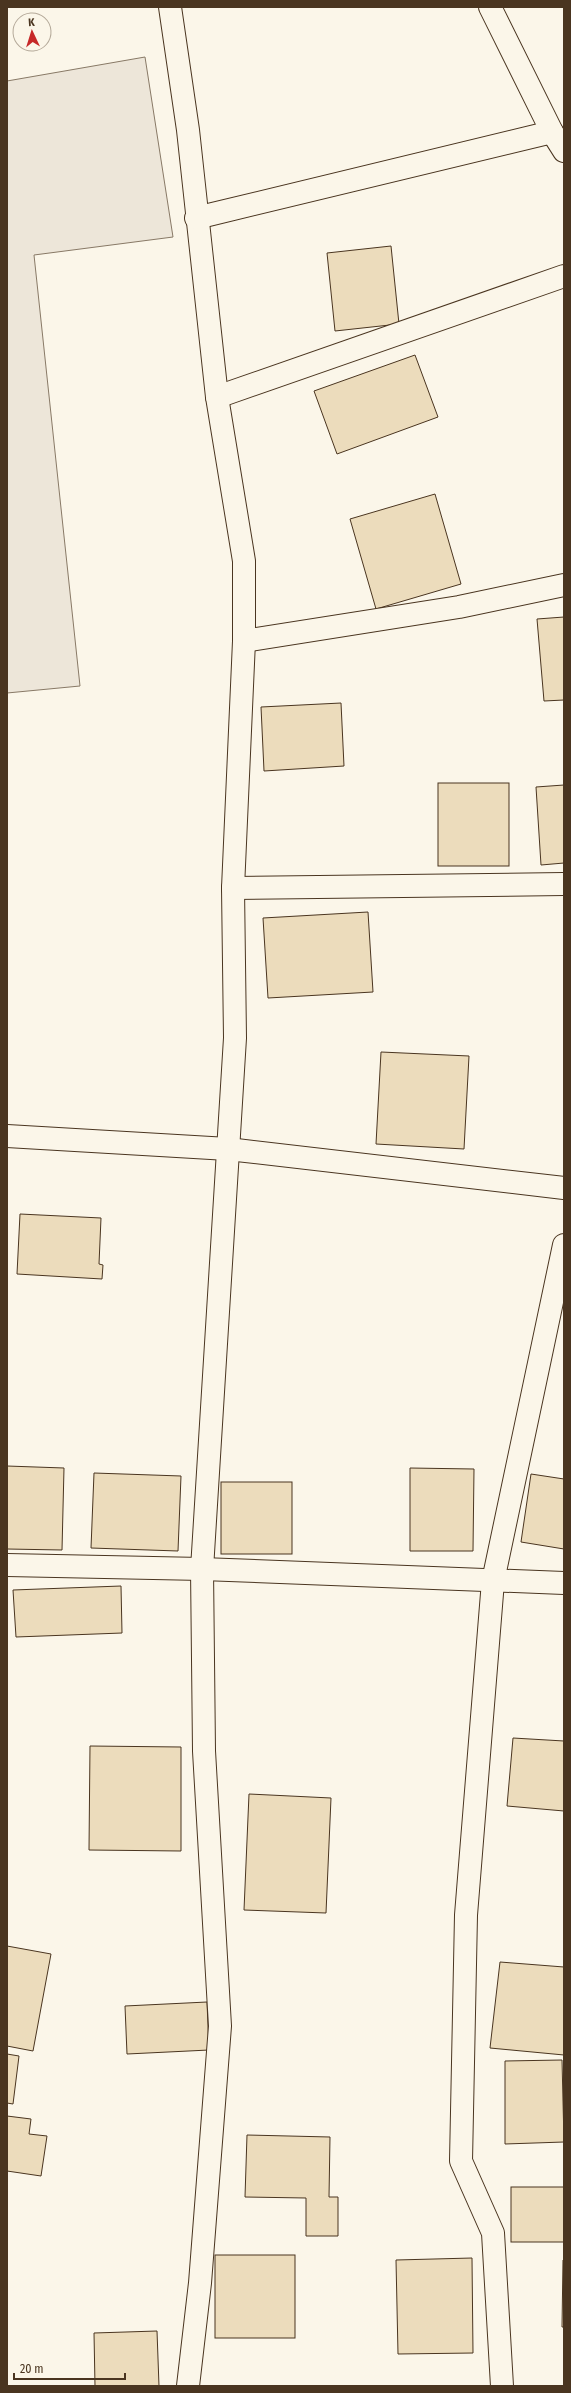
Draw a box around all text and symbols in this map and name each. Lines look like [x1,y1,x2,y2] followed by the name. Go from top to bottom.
[12,12,52,52] north arrow
[28,16,36,29] text: K
[14,2355,125,2381] scale bar
[20,2362,44,2376] text: 20 m

